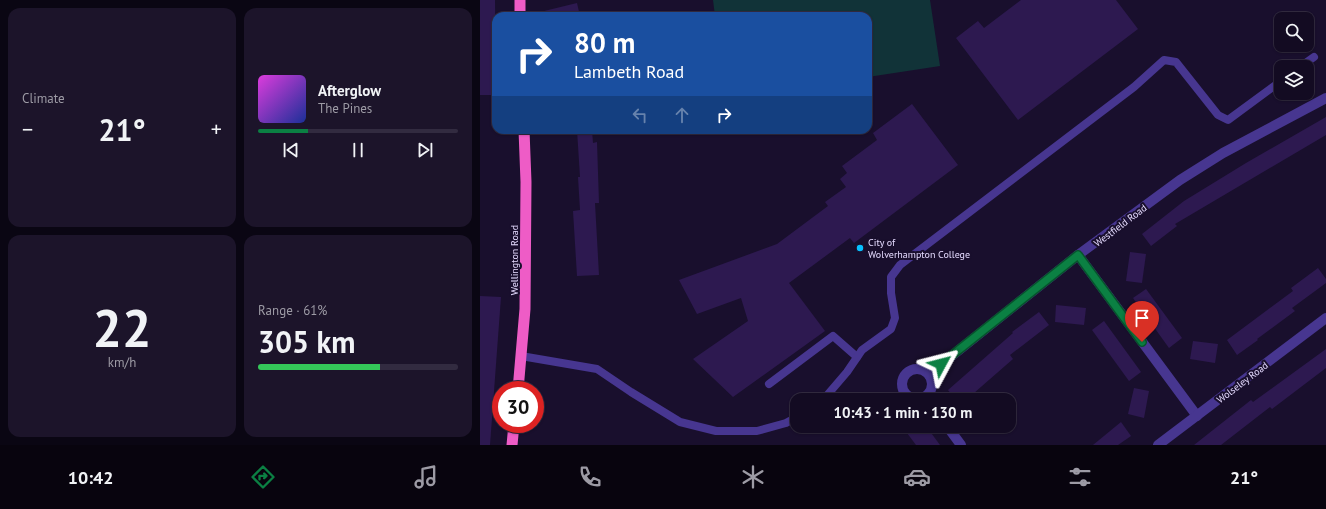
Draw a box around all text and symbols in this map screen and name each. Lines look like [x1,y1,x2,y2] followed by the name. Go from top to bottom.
[1274,12,1314,100] map controls
[1274,12,1314,52] button: search
[574,24,635,61] text: 80 m
[508,28,560,80] icon: right
[574,60,684,83] text: Lambeth Road
[1274,60,1314,100] button: layers
[318,81,381,100] text: Afterglow
[22,90,65,107] text: Climate
[318,100,372,117] text: The Pines
[629,104,651,126] icon: left
[671,104,693,126] icon: ahead
[713,104,735,126] icon: right
[98,110,146,149] text: 21°
[22,115,33,143] text: −
[211,115,222,143] text: +
[280,139,302,161] icon: previous
[347,139,369,161] icon: pause
[414,139,436,161] icon: next
[1091,201,1149,250] street label: Westfield Road
[508,225,521,295] street label: Wellington Road
[868,236,970,261] place label: City of Wolverhampton College
[855,243,865,253] marker: City of Wolverhampton College
[93,294,151,361] text: 22
[1125,301,1159,342] pin
[258,302,327,319] text: Range · 61%
[1131,307,1153,329] icon: arrive
[258,322,356,361] text: 305 km
[920,343,962,385] position arrow
[108,354,136,371] text: km/h
[1214,359,1271,406] street label: Wolseley Road
[492,381,544,433] speed limit sign: 30
[834,403,972,422] text: 10:43 · 1 min · 130 m
[249,463,277,491] icon: directions
[412,463,440,491] icon: music
[576,463,604,491] icon: phone
[739,463,767,491] icon: climate
[903,463,931,491] icon: car
[1066,463,1094,491] icon: filters
[68,466,113,489] text: 10:42
[1230,466,1258,489] text: 21°

